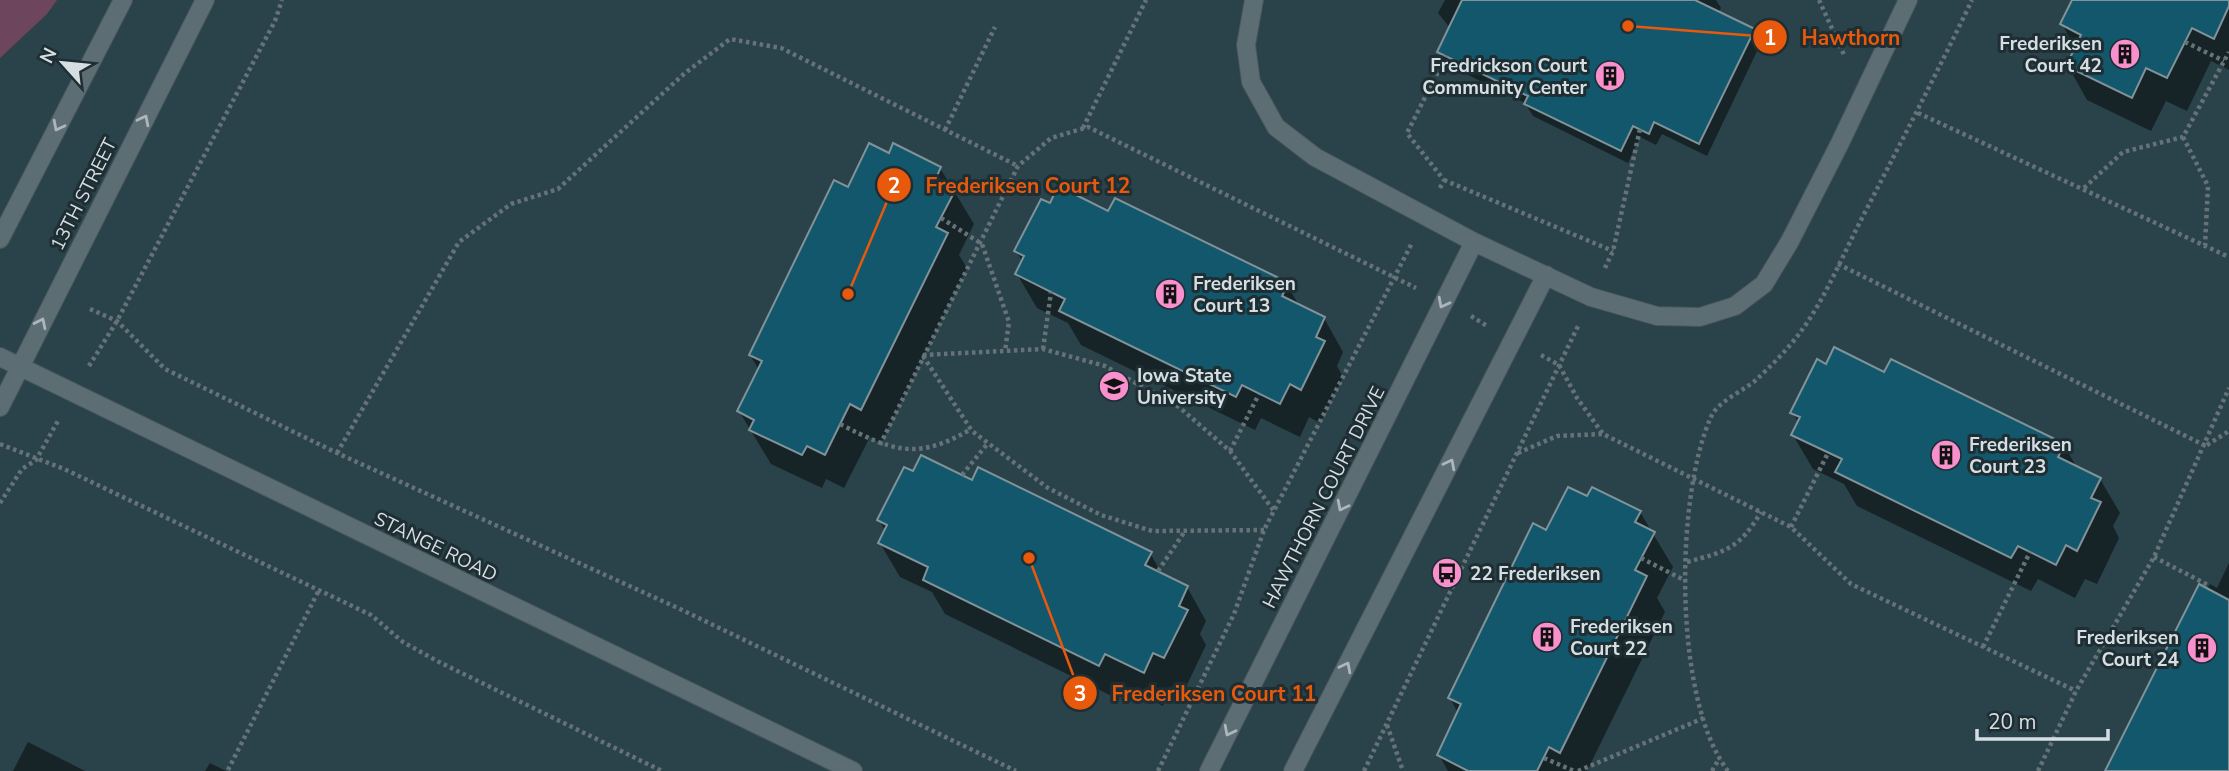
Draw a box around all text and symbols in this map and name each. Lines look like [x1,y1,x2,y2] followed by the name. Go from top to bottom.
[1753,16,1915,58] callout: Hawthorn
[1764,24,1776,52] text: 1
[1802,24,1900,52] text: Hawthorn
[28,28,98,98] north arrow
[1999,31,2102,79] place label: Frederiksen Court 42
[2108,37,2142,71] building icon: Frederiksen Court 42
[34,43,64,68] text: N
[1422,53,1588,101] place label: Fredrickson Court Community Center
[1593,59,1627,93] building icon: Fredrickson Court Community Center
[135,115,149,127] one-way arrow
[53,119,66,131] one-way arrow
[45,133,124,255] street label: 13TH STREET
[877,164,1145,206] callout: Frederiksen Court 12
[888,172,900,200] text: 2
[926,172,1130,200] text: Frederiksen Court 12
[1193,271,1296,319] place label: Frederiksen Court 13
[1153,277,1187,311] building icon: Frederiksen Court 13
[1438,295,1452,308] one-way arrow
[33,318,47,331] one-way arrow
[1137,363,1232,411] place label: Iowa State University
[1097,369,1131,403] school or university icon: Iowa State University
[1257,382,1391,613] street label: HAWTHORN COURT DRIVE
[1969,432,2072,480] place label: Frederiksen Court 23
[1929,438,1963,472] building icon: Frederiksen Court 23
[1441,459,1455,471] one-way arrow
[1336,499,1350,511] one-way arrow
[370,506,501,588] street label: STANGE ROAD
[1430,556,1464,590] bus stop icon: 22 Frederiksen
[1470,561,1601,587] place label: 22 Frederiksen
[1570,614,1673,662] place label: Frederiksen Court 22
[1530,620,1564,654] building icon: Frederiksen Court 22
[2076,625,2179,673] place label: Frederiksen Court 24
[2185,631,2219,665] building icon: Frederiksen Court 24
[1338,662,1352,674] one-way arrow
[1062,672,1330,714] callout: Frederiksen Court 11
[1074,680,1086,708] text: 3
[1112,680,1316,708] text: Frederiksen Court 11
[1977,698,2108,742] scale bar
[1988,708,2037,736] text: 20 m
[1223,724,1237,736] one-way arrow

